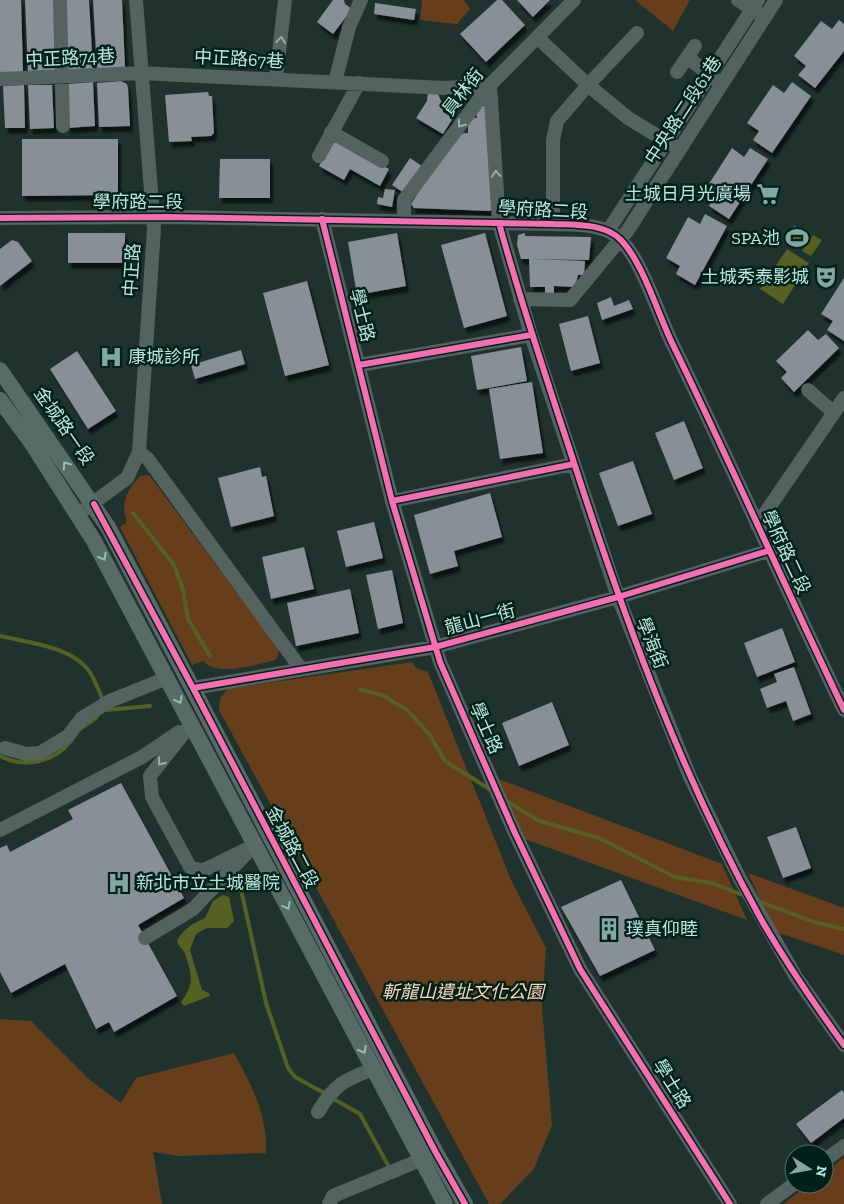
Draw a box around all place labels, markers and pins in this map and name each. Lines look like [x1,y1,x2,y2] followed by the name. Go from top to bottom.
[755,181,781,207] supermarket icon: 土城日月光廣場
[625,183,751,205] place label: 土城日月光廣場
[784,225,810,251] sports icon: SPA池
[731,227,780,249] place label: SPA池
[813,264,839,290] theatre icon: 土城秀泰影城
[701,266,809,288] place label: 土城秀泰影城
[98,344,124,370] hospital icon: 康城診所
[128,346,200,368] place label: 康城診所
[106,870,132,896] hospital icon: 新北市立土城醫院
[136,872,280,894] place label: 新北市立土城醫院
[596,916,622,942] building icon: 璞真仰睦
[626,918,698,940] place label: 璞真仰睦

